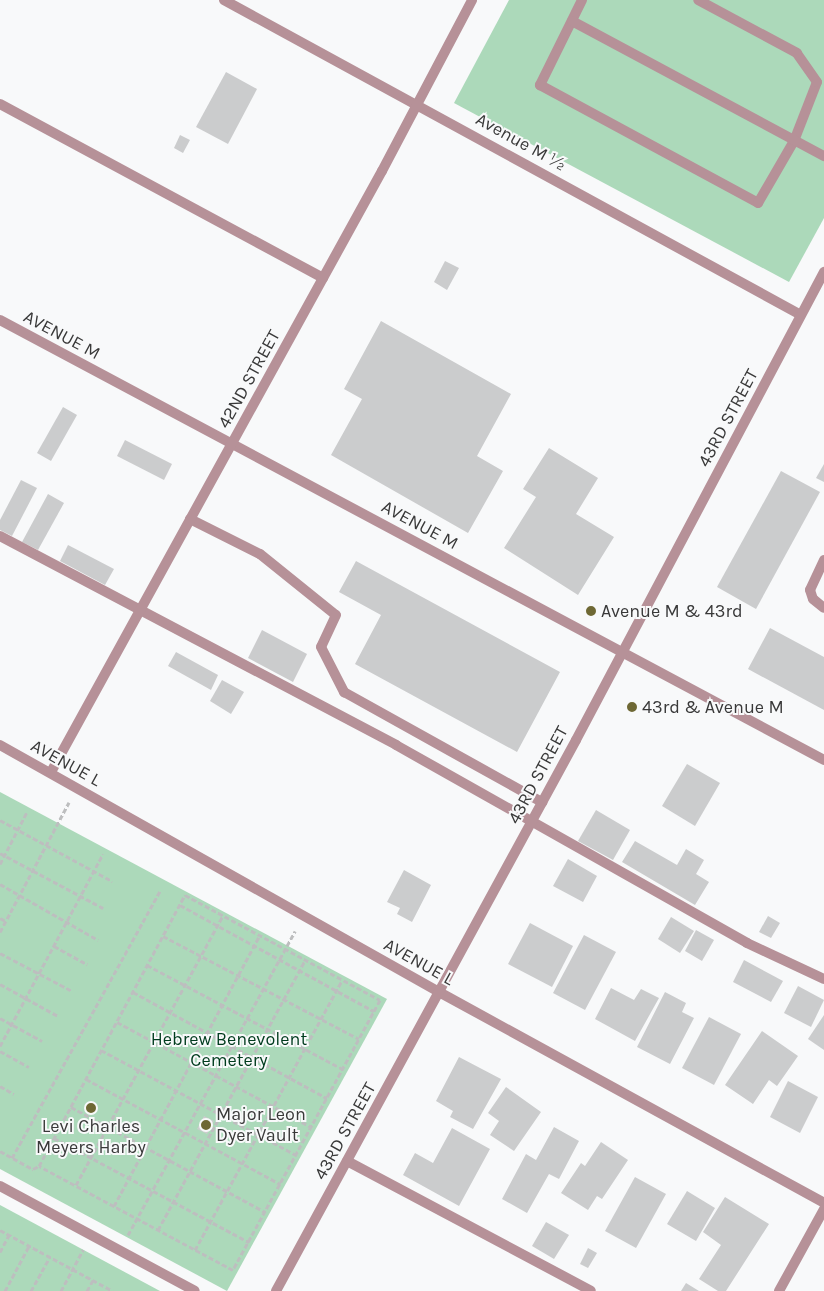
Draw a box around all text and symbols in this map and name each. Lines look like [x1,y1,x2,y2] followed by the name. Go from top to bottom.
[472,108,570,176] street label: Avenue M ½
[20,306,104,364] street label: AVENUE M
[213,326,285,432] street label: 42ND STREET
[693,365,763,471] street label: 43RD STREET
[378,496,462,554] street label: AVENUE M
[601,600,743,622] place label: Avenue M & 43rd
[585,605,597,617] marker: Avenue M & 43rd
[642,696,784,718] place label: 43rd & Avenue M
[626,701,638,713] marker: 43rd & Avenue M
[503,722,573,828] street label: 43RD STREET
[27,735,105,791] street label: AVENUE L
[380,934,458,990] street label: AVENUE L
[151,1029,307,1072] park label: Hebrew Benevolent Cemetery
[309,1079,381,1183] street label: 43RD STREET
[85,1102,97,1114] marker: Levi Charles Meyers Harby
[216,1104,306,1146] place label: Major Leon Dyer Vault
[36,1116,146,1158] place label: Levi Charles Meyers Harby
[200,1119,212,1131] marker: Major Leon Dyer Vault

